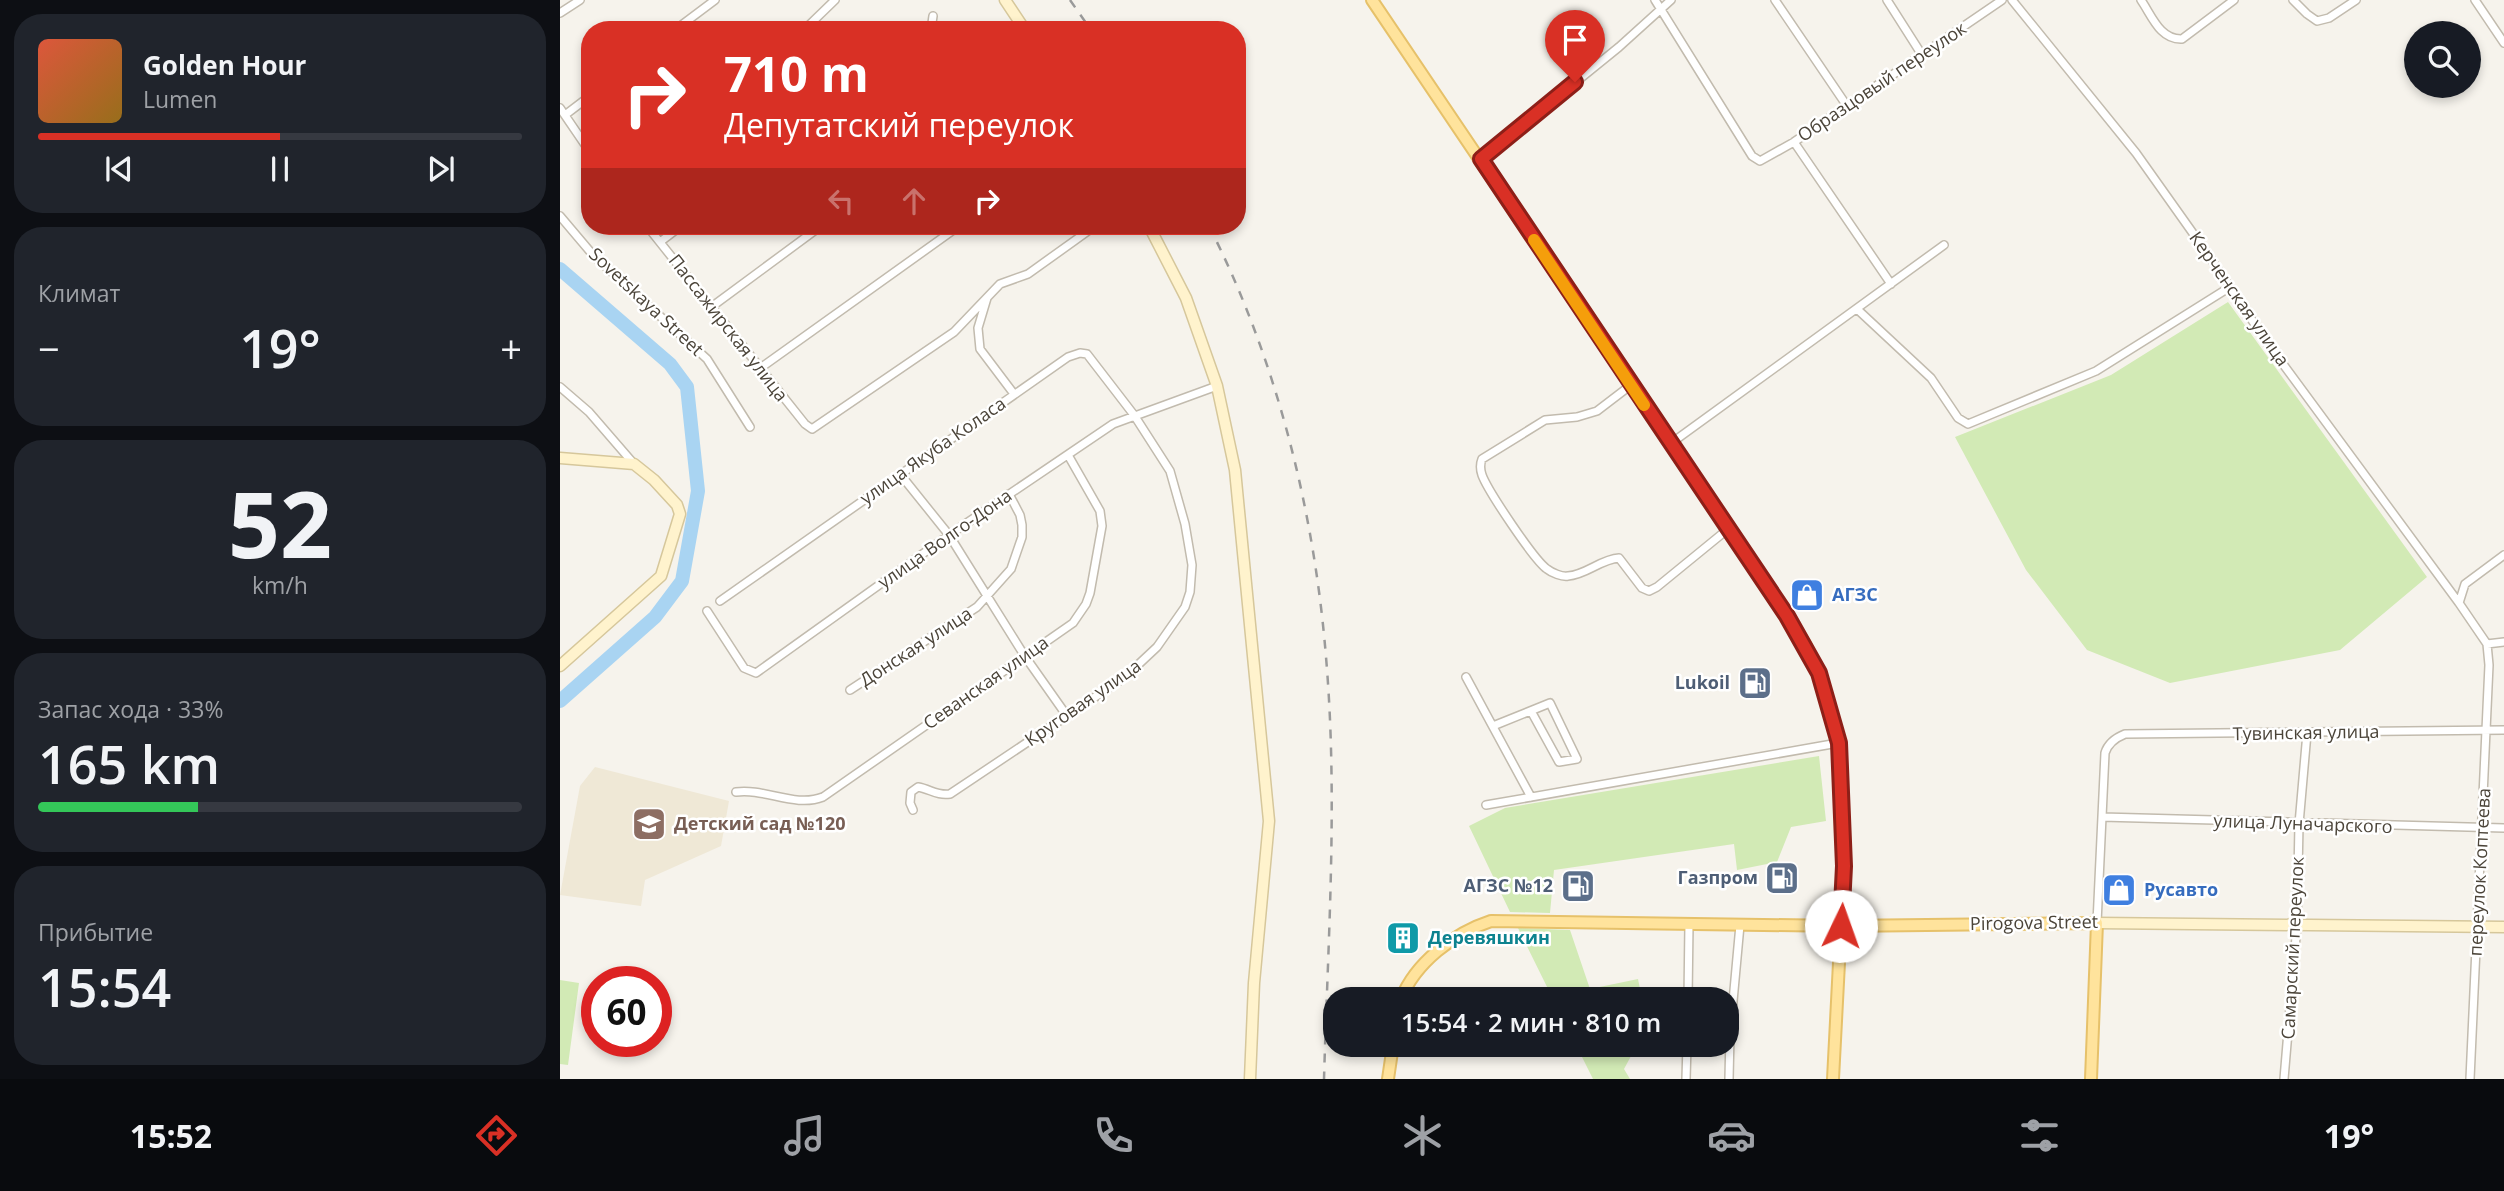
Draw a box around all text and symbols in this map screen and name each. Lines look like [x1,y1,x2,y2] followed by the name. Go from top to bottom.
[1545,10,1605,82] pin
[1792,15,1971,147] street label: Образцовый переулок
[1556,21,1594,59] icon: arrive
[2404,21,2481,98] map controls
[2404,21,2481,98] button: search
[724,40,869,106] text: 710 m
[143,47,306,83] text: Golden Hour
[609,49,700,140] icon: right
[143,83,217,115] text: Lumen
[724,103,1074,146] text: Депутатский переулок
[100,150,138,188] icon: previous
[261,150,299,188] icon: pause
[422,150,460,188] icon: next
[822,182,860,220] icon: left
[895,182,933,220] icon: ahead
[968,182,1006,220] icon: right
[2184,226,2295,370] street label: Керченская улица
[584,242,709,361] street label: Sovetskaya Street
[664,249,794,406] street label: Пассажирская улица
[38,277,120,309] text: Климат
[239,312,321,383] text: 19°
[38,322,60,374] text: −
[500,322,522,374] text: +
[855,391,1010,509] street label: улица Якуба Коласа
[228,461,332,585] text: 52
[873,483,1016,593] street label: улица Волго-Дона
[252,569,308,601] text: km/h
[1788,576,1826,614] shop icon: АГЗС
[1832,582,1878,606] place label: АГЗС
[855,601,976,691] street label: Донская улица
[918,630,1053,734] street label: Севанская улица
[1020,653,1145,751] street label: Круговая улица
[1736,664,1774,702] fuel station icon: Lukoil
[1675,670,1730,694] place label: Lukoil
[38,693,223,725] text: Запас хода · 33%
[2232,719,2380,745] street label: Тувинская улица
[38,728,220,799] text: 165 km
[2463,787,2495,957] street label: переулок Коптеева
[630,805,668,843] school or university icon: Детский сад №120
[2213,808,2393,838] street label: улица Луначарского
[674,811,845,835] place label: Детский сад №120
[2275,855,2309,1040] street label: Самарский переулок
[1763,859,1801,897] fuel station icon: Газпром
[1678,865,1758,889] place label: Газпром
[1559,867,1597,905] fuel station icon: АГЗС №12
[2100,871,2138,909] shop icon: Русавто
[1464,873,1553,897] place label: АГЗС №12
[2144,877,2218,901] place label: Русавто
[1804,889,1878,963] position arrow
[1970,909,2098,935] street label: Pirogova Street
[38,916,153,948] text: Прибытие
[1384,919,1422,957] building icon: Деревяшкин
[1428,925,1550,949] place label: Деревяшкин
[38,951,171,1022] text: 15:54
[581,966,672,1057] speed limit sign: 60
[1401,1004,1661,1040] text: 15:54 · 2 мин · 810 m
[472,1111,521,1160] icon: directions
[780,1111,829,1160] icon: music
[1089,1111,1138,1160] icon: phone
[1398,1111,1447,1160] icon: climate
[1707,1111,1756,1160] icon: car
[2015,1111,2064,1160] icon: filters
[130,1114,212,1157] text: 15:52
[2324,1114,2374,1157] text: 19°

